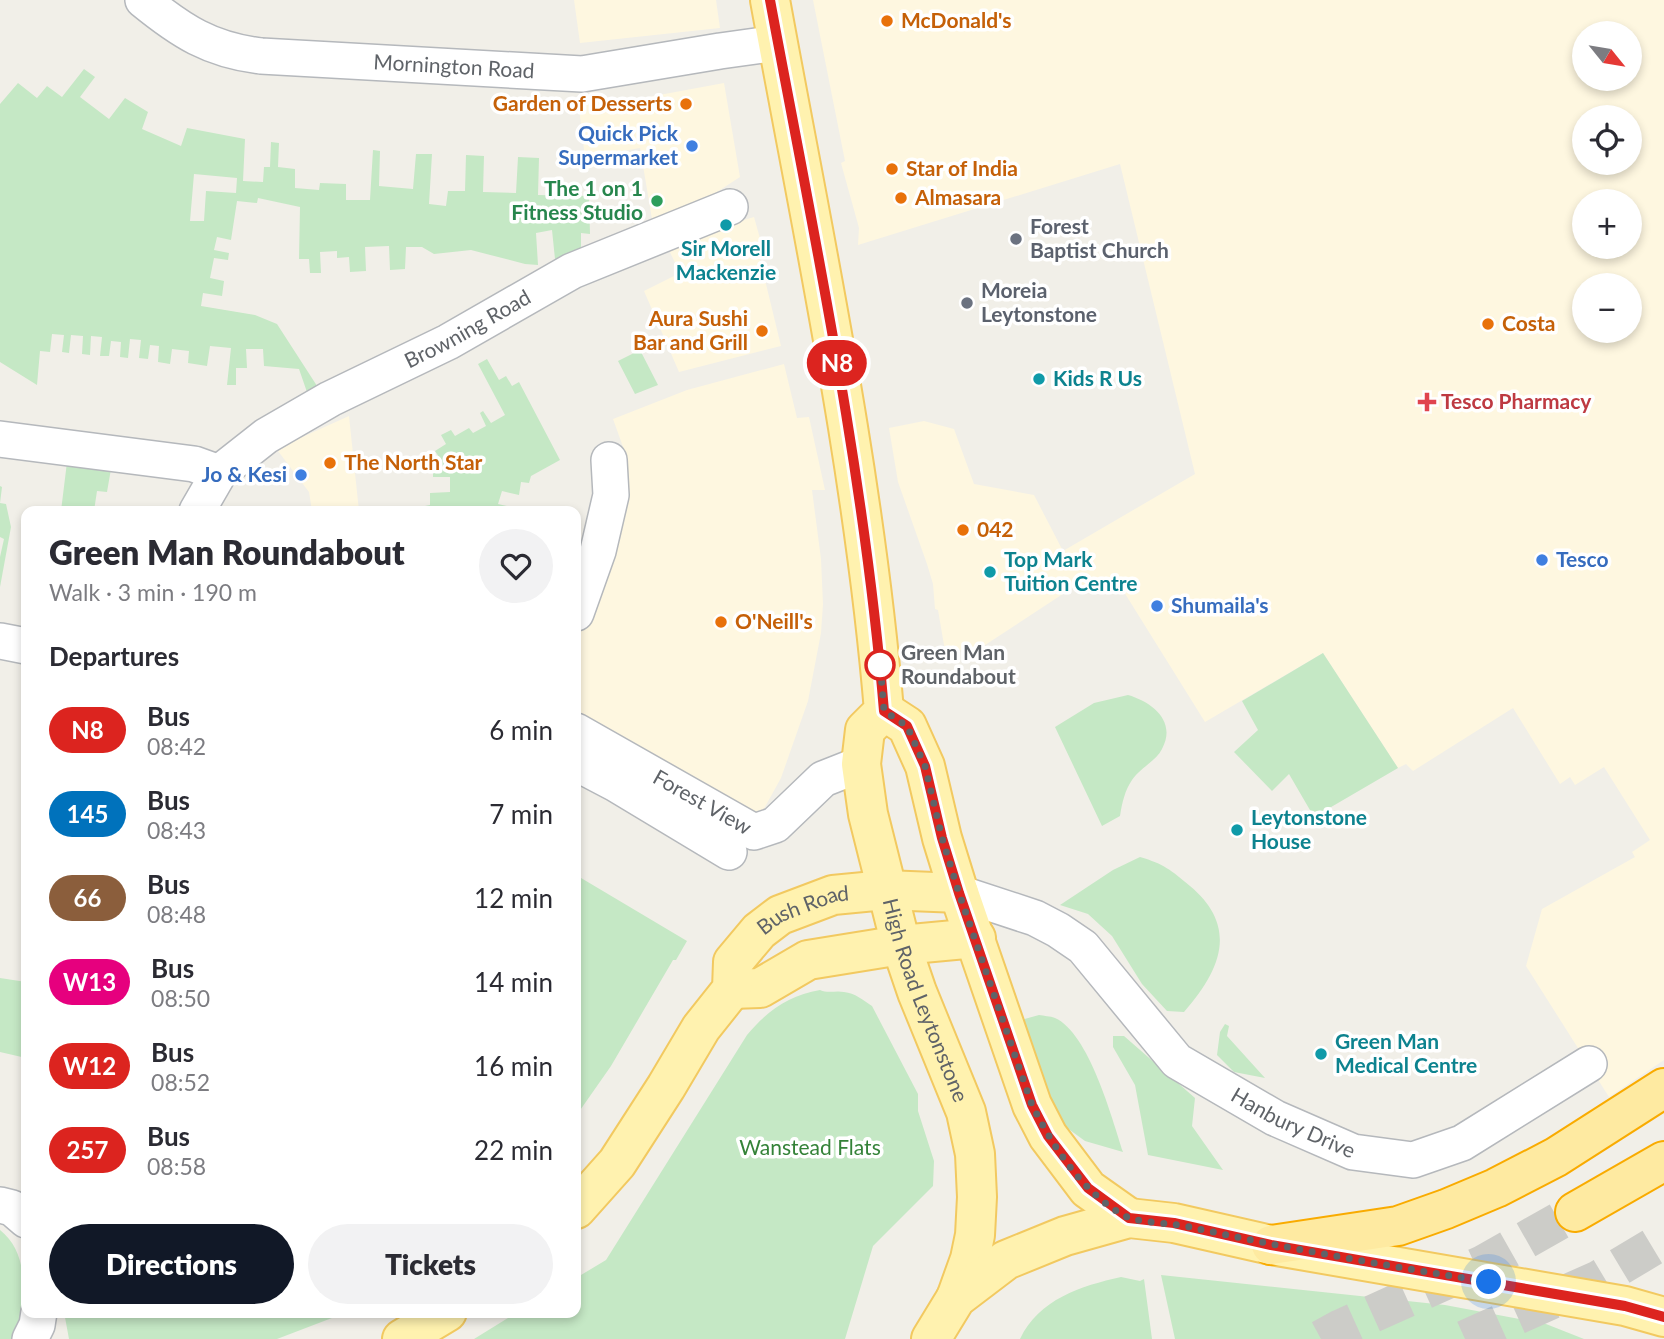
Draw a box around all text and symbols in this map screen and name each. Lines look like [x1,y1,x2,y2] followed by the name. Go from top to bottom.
[901,7,1012,32] place label: McDonald's
[879,13,895,29] marker: McDonald's
[1572,21,1642,91] north arrow
[1572,21,1642,343] map controls
[373,48,535,82] street label: Mornington Road
[493,90,672,115] place label: Garden of Desserts
[678,96,694,112] marker: Garden of Desserts
[1572,105,1642,175] button: locate
[558,120,679,169] place label: Quick Pick Supermarket
[684,138,700,154] marker: Quick Pick Supermarket
[906,155,1018,180] place label: Star of India
[884,161,900,177] marker: Star of India
[511,175,643,224] place label: The 1 on 1 Fitness Studio
[914,184,1001,209] place label: Almasara
[1572,189,1642,259] button: +
[893,190,909,206] marker: Almasara
[649,193,665,209] marker: The 1 on 1 Fitness Studio
[1030,213,1169,262] place label: Forest Baptist Church
[718,217,734,233] marker: Sir Morell Mackenzie
[1008,231,1024,247] marker: Forest Baptist Church
[676,235,776,284] place label: Sir Morell Mackenzie
[1572,273,1642,343] button: −
[981,277,1097,326] place label: Moreia Leytonstone
[400,283,535,372] street label: Browning Road
[959,295,975,311] marker: Moreia Leytonstone
[633,305,748,354] place label: Aura Sushi Bar and Grill
[1502,310,1555,335] place label: Costa
[1480,316,1496,332] marker: Costa
[754,323,770,339] marker: Aura Sushi Bar and Grill
[806,340,868,386] line badge: N8
[821,348,853,377] text: N8
[1053,365,1142,390] place label: Kids R Us
[1031,371,1047,387] marker: Kids R Us
[1441,388,1592,413] place label: Tesco Pharmacy
[1419,394,1435,410] marker: Tesco Pharmacy
[344,449,483,474] place label: The North Star
[322,455,338,471] marker: The North Star
[201,461,287,486] place label: Jo & Kesi
[293,467,309,483] marker: Jo & Kesi
[977,516,1014,541] place label: 042
[955,522,971,538] marker: 042
[479,529,553,603] button: heart
[49,532,405,572] text: Green Man Roundabout
[1004,546,1138,595] place label: Top Mark Tuition Centre
[1556,546,1609,571] place label: Tesco
[1534,552,1550,568] marker: Tesco
[982,564,998,580] marker: Top Mark Tuition Centre
[49,578,257,606] text: Walk · 3 min · 190 m
[1171,592,1269,617] place label: Shumaila's
[1149,598,1165,614] marker: Shumaila's
[735,608,813,633] place label: O'Neill's
[713,614,729,630] marker: O'Neill's
[901,639,1016,688] place label: Green Man Roundabout
[49,640,179,672] text: Departures
[865,650,895,680] marker: Green Man Roundabout
[147,700,190,732] text: Bus
[489,714,553,746] text: 6 min
[71,715,104,744] text: N8
[147,732,206,760] text: 08:42
[649,763,757,839] street label: Forest View
[147,784,190,816] text: Bus
[489,798,553,830] text: 7 min
[67,799,108,828] text: 145
[1251,804,1367,853] place label: Leytonstone House
[147,816,206,844] text: 08:43
[1229,822,1245,838] marker: Leytonstone House
[147,868,190,900] text: Bus
[751,880,850,939] street label: Bush Road
[474,882,553,914] text: 12 min
[74,883,101,912] text: 66
[879,895,974,1105] street label: High Road Leytonstone
[147,900,206,928] text: 08:48
[151,952,194,984] text: Bus
[474,966,553,998] text: 14 min
[63,967,116,996] text: W13
[151,984,210,1012] text: 08:50
[1335,1028,1477,1077] place label: Green Man Medical Centre
[151,1036,194,1068] text: Bus
[1313,1046,1329,1062] marker: Green Man Medical Centre
[474,1050,553,1082] text: 16 min
[63,1051,116,1080] text: W12
[151,1068,210,1096] text: 08:52
[1227,1081,1360,1162] street label: Hanbury Drive
[147,1120,190,1152] text: Bus
[474,1134,553,1166] text: 22 min
[739,1134,881,1159] park label: Wanstead Flats
[67,1135,108,1164] text: 257
[147,1152,206,1180] text: 08:58
[49,1224,294,1304] button: Directions
[308,1224,553,1304] button: Tickets
[1471,1264,1506,1299] your location

